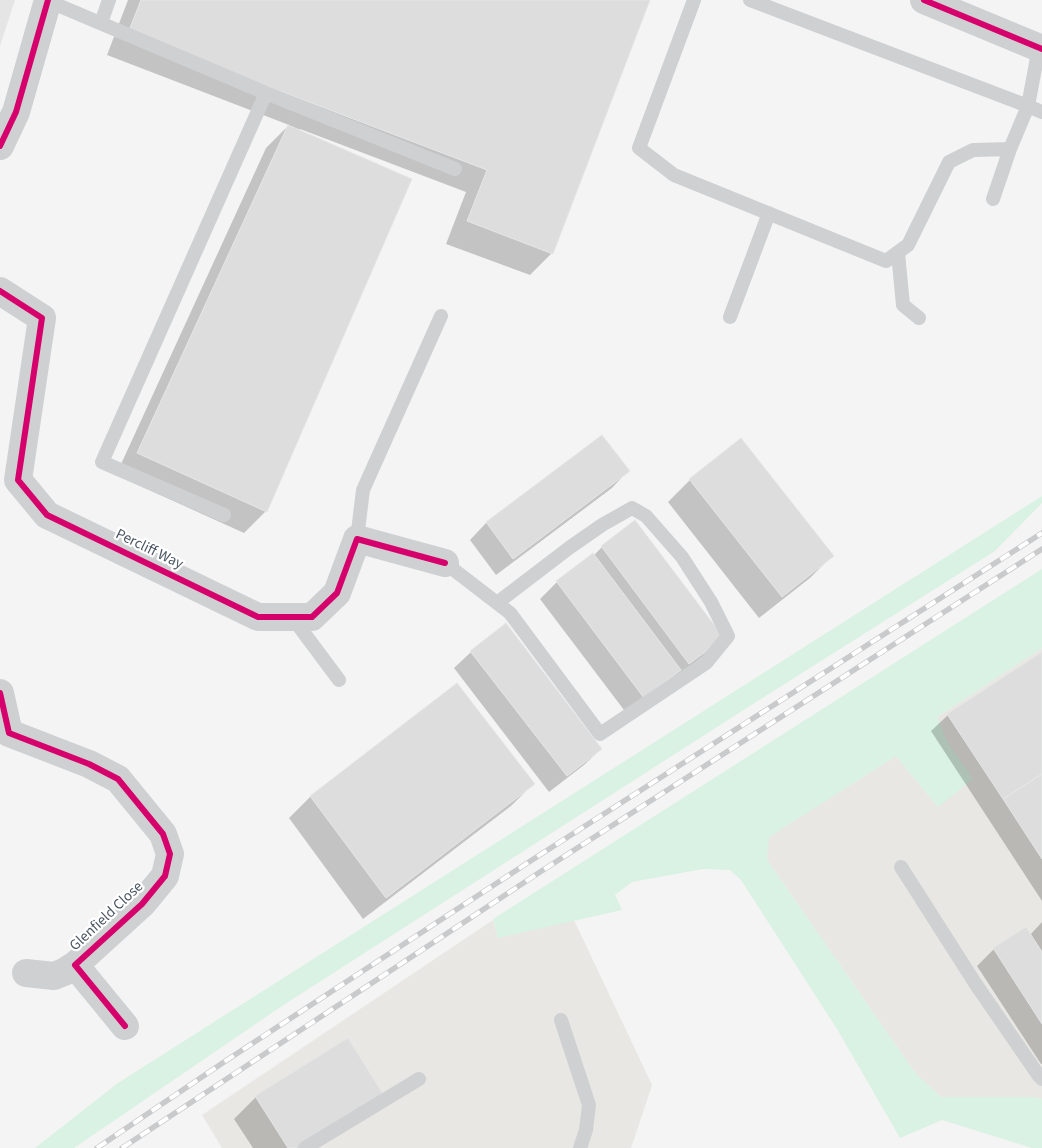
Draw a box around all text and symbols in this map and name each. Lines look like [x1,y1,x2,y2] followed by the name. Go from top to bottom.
[112,526,186,574] street label: Percliff Way
[67,879,147,955] street label: Glenfield Close

